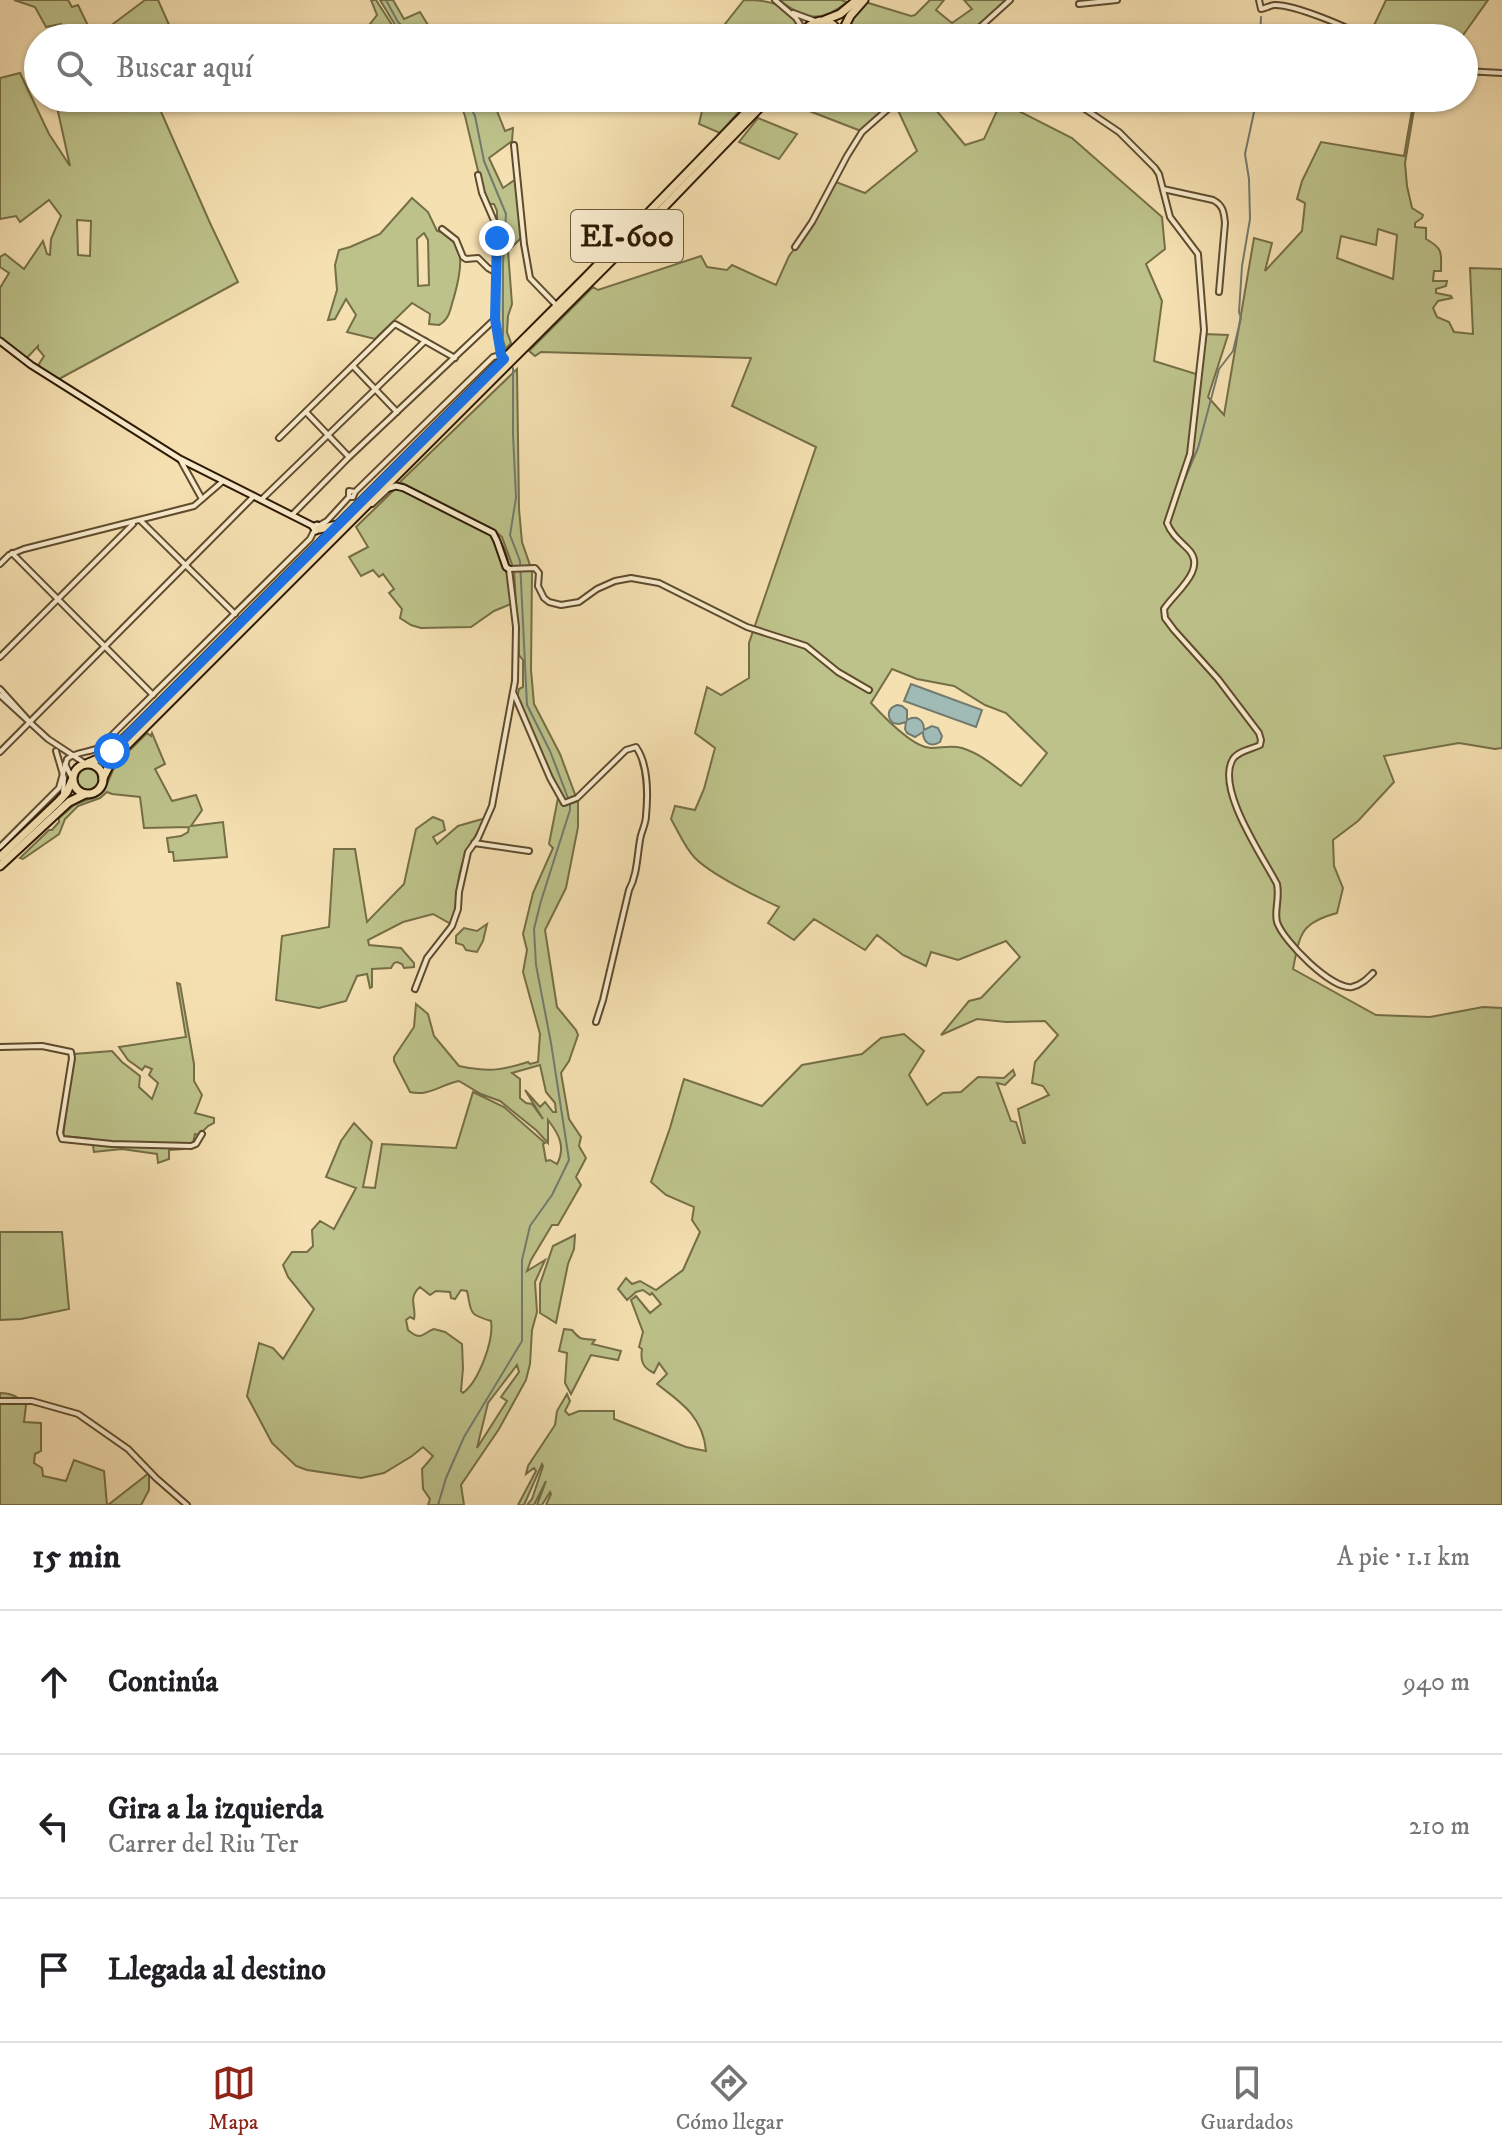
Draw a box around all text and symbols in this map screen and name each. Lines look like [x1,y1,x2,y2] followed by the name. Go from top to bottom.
[24,24,1478,112] search box
[52,46,96,90] icon: search
[116,50,253,87] text: Buscar aquí
[571,210,683,262] road number: EI-600
[479,220,515,256] route end
[94,733,130,769] route start
[32,1536,121,1578] text: 15 min
[1337,1541,1470,1574] text: A pie · 1.1 km
[32,1660,76,1704] icon: ahead
[108,1664,218,1701] text: Continúa
[1403,1666,1470,1699] text: 940 m
[108,1791,323,1828] text: Gira a la izquierda
[32,1804,76,1848] icon: left
[1409,1810,1470,1843] text: 210 m
[108,1828,298,1861] text: Carrer del Riu Ter
[32,1948,76,1992] icon: arrive
[108,1952,326,1989] text: Llegada al destino
[209,2061,258,2136] tab: Mapa
[676,2061,783,2136] tab: Cómo llegar
[1201,2061,1293,2136] tab: Guardados

